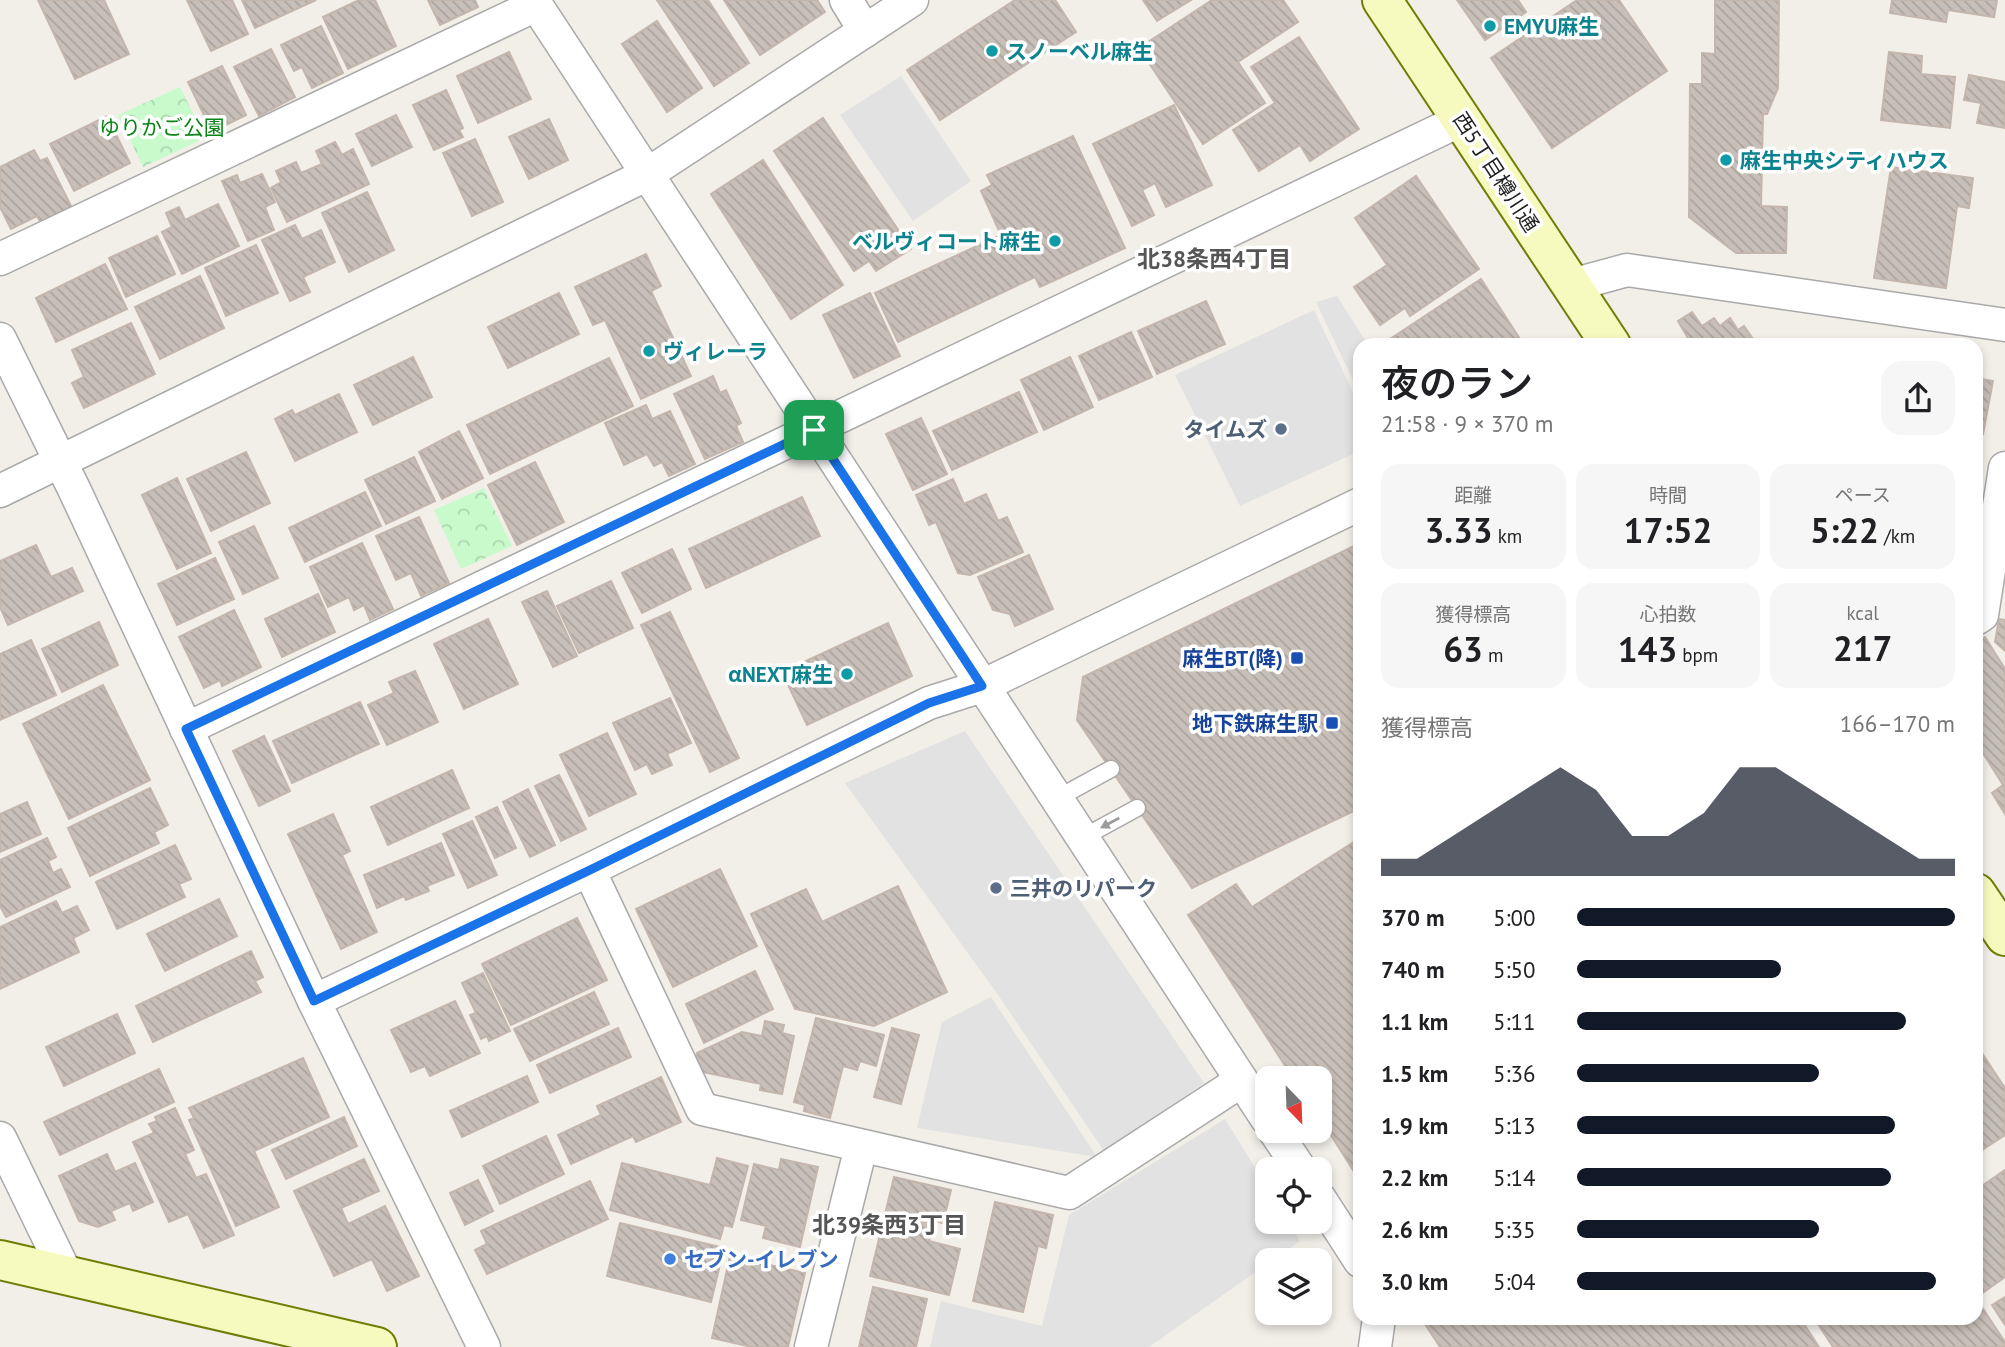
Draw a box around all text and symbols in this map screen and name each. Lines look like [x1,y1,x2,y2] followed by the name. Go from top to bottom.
[1504,13,1599,40] place label: EMYU麻生
[1482,18,1498,34] marker: EMYU麻生
[1006,38,1153,65] place label: スノーベル麻生
[984,43,1000,59] marker: スノーベル麻生
[1447,107,1545,237] street label: 西5丁目樽川通
[99,114,225,141] park label: ゆりかご公園
[1740,147,1949,174] place label: 麻生中央シティハウス
[1718,152,1734,168] marker: 麻生中央シティハウス
[852,228,1041,255] place label: ベルヴィコート麻生
[1047,233,1063,249] marker: ベルヴィコート麻生
[1137,244,1291,273] district label: 北38条西4丁目
[663,338,768,365] place label: ヴィレーラ
[641,343,657,359] marker: ヴィレーラ
[1381,358,1533,407] text: 夜のラン
[1881,361,1955,435] button: share
[784,400,844,460] pin
[1381,409,1553,438] text: 21:58 · 9 × 370 m
[795,411,833,449] icon: arrive
[1183,416,1267,443] place label: タイムズ
[1273,421,1289,437] marker: タイムズ
[1454,483,1492,507] text: 距離
[1649,483,1687,507] text: 時間
[1835,483,1891,507] text: ペース
[1424,507,1493,553] text: 3.33
[1624,507,1712,553] text: 17:52
[1810,507,1879,553] text: 5:22
[1493,524,1522,548] text: km
[1879,524,1915,548] text: /km
[1846,601,1879,625] text: kcal
[1435,602,1511,626] text: 獲得標高
[1639,602,1697,626] text: 心拍数
[1833,625,1892,671] text: 217
[1443,626,1483,672] text: 63
[1618,626,1677,672] text: 143
[1483,643,1503,667] text: m
[1677,643,1718,667] text: bpm
[1183,645,1283,672] place label: 麻生BT(降)
[1289,650,1305,666] marker: 麻生BT(降)
[728,661,833,688] place label: αNEXT麻生
[839,666,855,682] marker: αNEXT麻生
[1840,709,1955,738] text: 166–170 m
[1192,710,1318,737] place label: 地下鉄麻生駅
[1381,713,1473,742] text: 獲得標高
[1324,715,1340,731] marker: 地下鉄麻生駅
[1100,817,1119,829] one-way arrow
[1010,875,1157,902] place label: 三井のリパーク
[988,880,1004,896] marker: 三井のリパーク
[1381,903,1444,932] text: 370 m
[1493,903,1536,932] text: 5:00
[1381,955,1444,984] text: 740 m
[1493,955,1536,984] text: 5:50
[1381,1007,1448,1036] text: 1.1 km
[1493,1007,1536,1036] text: 5:11
[1381,1059,1448,1088] text: 1.5 km
[1493,1059,1536,1088] text: 5:36
[1255,1066,1332,1143] north arrow
[1255,1066,1332,1325] map controls
[1381,1111,1448,1140] text: 1.9 km
[1493,1111,1536,1140] text: 5:13
[1255,1157,1332,1234] button: locate
[1381,1163,1448,1192] text: 2.2 km
[1493,1163,1536,1192] text: 5:14
[812,1210,966,1239] district label: 北39条西3丁目
[1381,1215,1448,1244] text: 2.6 km
[1493,1215,1536,1244] text: 5:35
[684,1246,839,1273] place label: セブン-イレブン
[1255,1248,1332,1325] button: layers
[662,1251,678,1267] marker: セブン-イレブン
[1381,1267,1448,1296] text: 3.0 km
[1493,1267,1536,1296] text: 5:04

